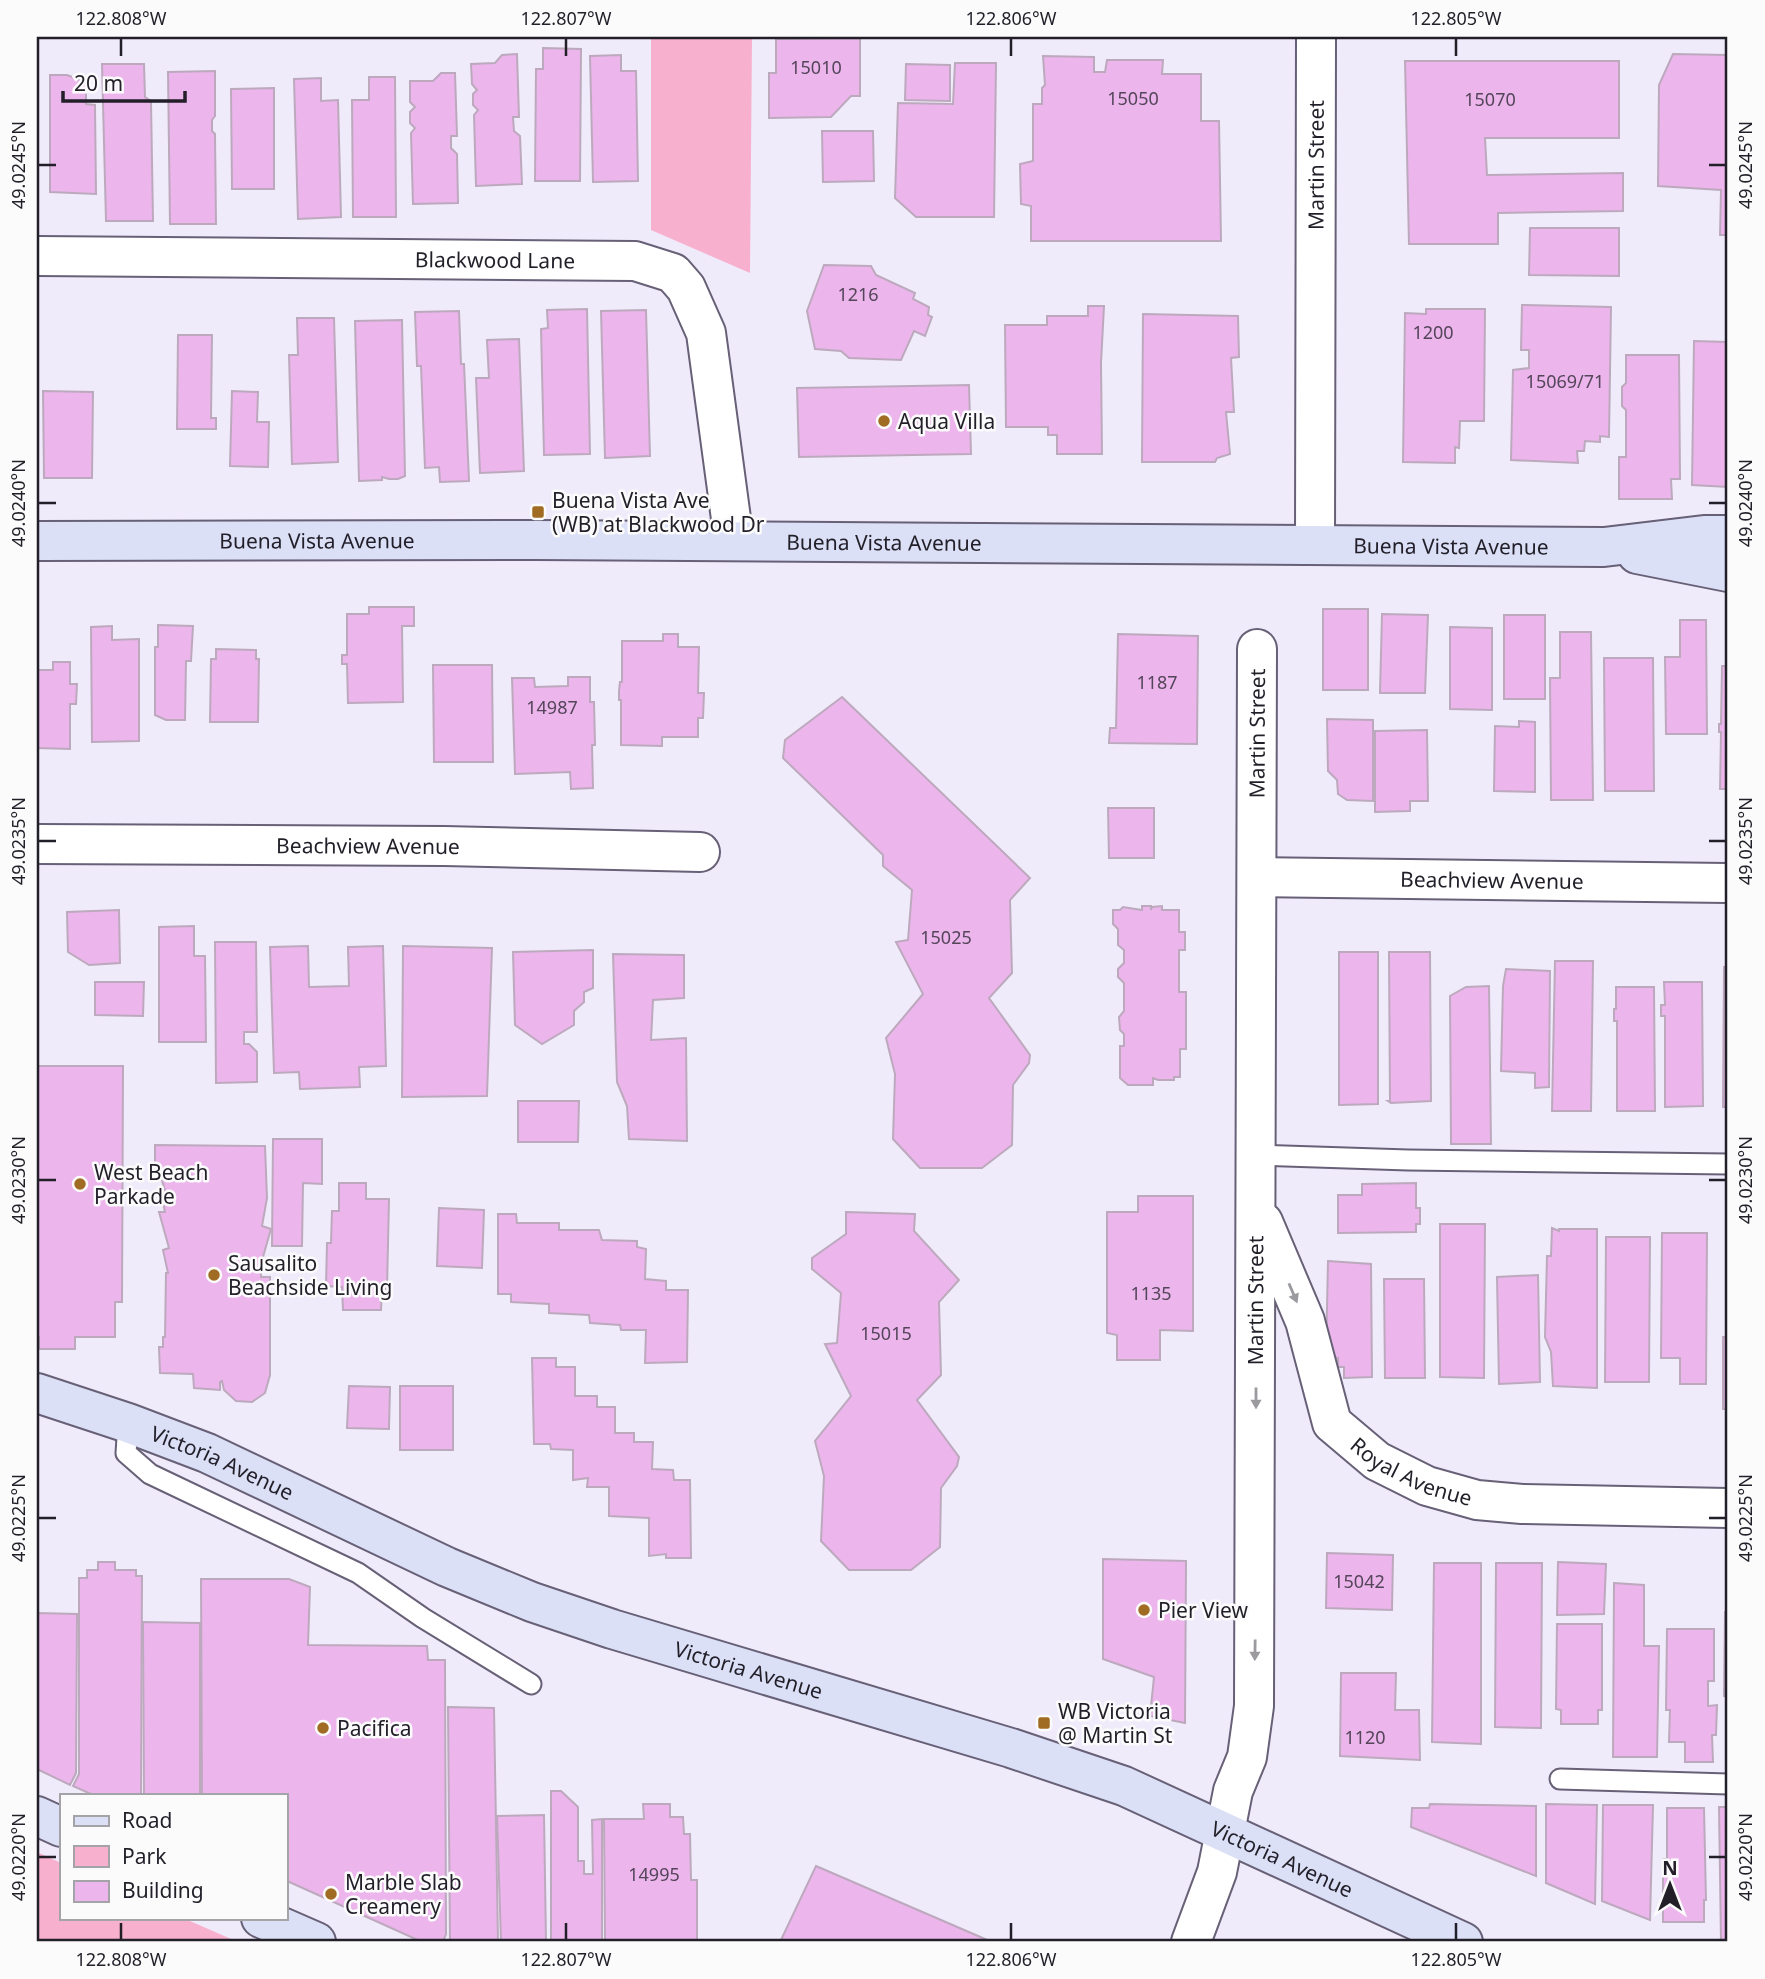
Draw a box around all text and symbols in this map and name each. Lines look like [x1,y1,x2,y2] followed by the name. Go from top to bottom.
[75,6,167,30] text: 122.808°W
[520,6,612,30] text: 122.807°W
[965,6,1057,30] text: 122.806°W
[1410,6,1502,30] text: 122.805°W
[790,55,842,79] house number: 15010
[63,60,186,104] scale bar
[74,69,123,97] text: 20 m
[1107,86,1159,110] house number: 15050
[1464,87,1516,111] house number: 15070
[1302,100,1330,230] street label: Martin Street
[6,121,30,209] text: 49.0245°N
[1733,121,1757,209] text: 49.0245°N
[415,245,575,274] street label: Blackwood Lane
[837,282,879,306] house number: 1216
[1412,320,1454,344] house number: 1200
[1526,369,1604,393] house number: 15069/71
[898,407,995,435] place label: Aqua Villa
[876,413,892,429] marker: Aqua Villa
[6,459,30,547] text: 49.0240°N
[1733,459,1757,547] text: 49.0240°N
[552,486,765,538] place label: Buena Vista Ave (WB) at Blackwood Dr
[530,504,546,520] marker: Buena Vista Ave (WB) at Blackwood Dr
[219,526,415,555] street label: Buena Vista Avenue
[786,528,982,557] street label: Buena Vista Avenue
[1353,531,1549,561] street label: Buena Vista Avenue
[1243,668,1271,798] street label: Martin Street
[1136,670,1178,694] house number: 1187
[526,695,578,719] house number: 14987
[6,797,30,885] text: 49.0235°N
[1733,797,1757,885] text: 49.0235°N
[276,831,460,860] street label: Beachview Avenue
[1400,865,1584,895] street label: Beachview Avenue
[920,925,972,949] house number: 15025
[6,1136,30,1224] text: 49.0230°N
[1733,1136,1757,1224] text: 49.0230°N
[94,1158,208,1210] place label: West Beach Parkade
[72,1176,88,1192] marker: West Beach Parkade
[1241,1235,1269,1365] street label: Martin Street
[228,1249,392,1301] place label: Sausalito Beachside Living
[206,1267,222,1283] marker: Sausalito Beachside Living
[1130,1281,1172,1305] house number: 1135
[1287,1283,1299,1303] one-way arrow
[860,1321,912,1345] house number: 15015
[1250,1388,1262,1410] one-way arrow
[147,1419,298,1506] street label: Victoria Avenue
[1345,1431,1475,1512] street label: Royal Avenue
[6,1474,30,1562] text: 49.0225°N
[1733,1474,1757,1562] text: 49.0225°N
[1333,1569,1385,1593] house number: 15042
[1158,1596,1249,1624] place label: Pier View
[1136,1602,1152,1618] marker: Pier View
[671,1634,826,1705] street label: Victoria Avenue
[1249,1640,1260,1662] one-way arrow
[1058,1697,1173,1749] place label: WB Victoria @ Martin St
[337,1714,412,1742] place label: Pacifica
[1036,1715,1052,1731] marker: WB Victoria @ Martin St
[315,1720,331,1736] marker: Pacifica
[1344,1725,1386,1749] house number: 1120
[60,1794,287,1920] legend
[122,1806,172,1834] text: Road
[6,1813,30,1901] text: 49.0220°N
[1733,1813,1757,1901] text: 49.0220°N
[1206,1814,1358,1904] street label: Victoria Avenue
[122,1842,167,1870] text: Park
[1636,1850,1706,1920] north arrow
[1662,1855,1678,1881] text: N
[628,1862,680,1886] house number: 14995
[345,1868,462,1920] place label: Marble Slab Creamery
[122,1876,204,1904] text: Building
[323,1886,339,1902] marker: Marble Slab Creamery
[75,1947,167,1971] text: 122.808°W
[520,1947,612,1971] text: 122.807°W
[965,1947,1057,1971] text: 122.806°W
[1410,1947,1502,1971] text: 122.805°W

